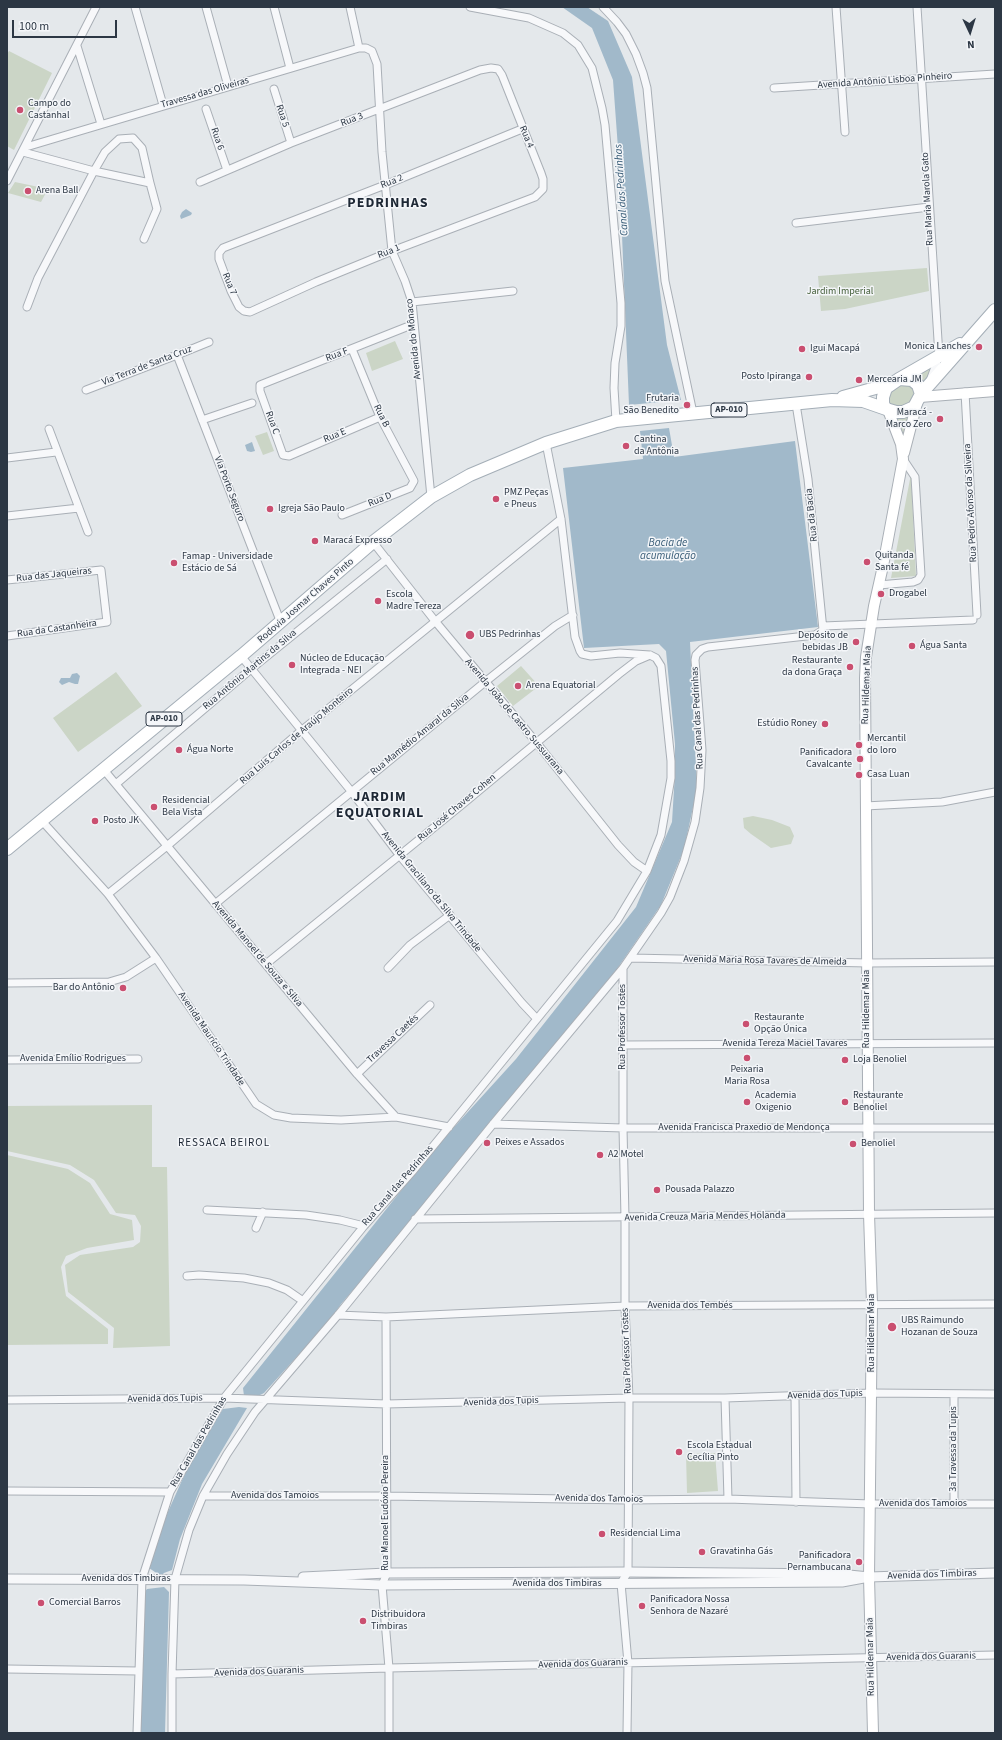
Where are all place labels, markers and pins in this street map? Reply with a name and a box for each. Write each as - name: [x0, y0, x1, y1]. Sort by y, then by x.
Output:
- place label: Campo do Castanhal: [28, 98, 71, 122]
- marker: Campo do Castanhal: [15, 105, 25, 115]
- place label: Arena Ball: [36, 185, 78, 197]
- marker: Arena Ball: [23, 186, 33, 196]
- place label: Monica Lanches: [904, 341, 971, 353]
- marker: Monica Lanches: [974, 342, 984, 352]
- place label: Igui Macapá: [810, 343, 860, 355]
- marker: Igui Macapá: [797, 344, 807, 354]
- place label: Posto Ipiranga: [741, 371, 801, 383]
- marker: Posto Ipiranga: [804, 372, 814, 382]
- place label: Mercearia JM: [867, 374, 922, 386]
- marker: Mercearia JM: [854, 375, 864, 385]
- place label: Frutaria São Benedito: [623, 393, 679, 416]
- marker: Frutaria São Benedito: [682, 400, 692, 410]
- place label: Maracá - Marco Zero: [886, 407, 932, 430]
- marker: Maracá - Marco Zero: [935, 414, 945, 424]
- place label: Cantina da Antônia: [634, 434, 679, 458]
- marker: Cantina da Antônia: [621, 441, 631, 451]
- place label: PMZ Peças e Pneus: [504, 487, 548, 510]
- marker: PMZ Peças e Pneus: [491, 494, 501, 504]
- place label: Igreja São Paulo: [278, 503, 345, 515]
- marker: Igreja São Paulo: [265, 504, 275, 514]
- place label: Maracá Expresso: [323, 535, 392, 547]
- marker: Maracá Expresso: [310, 536, 320, 546]
- place label: Quitanda Santa fé: [875, 550, 914, 574]
- place label: Famap - Universidade Estácio de Sá: [182, 551, 273, 574]
- marker: Quitanda Santa fé: [862, 557, 872, 567]
- marker: Famap - Universidade Estácio de Sá: [169, 558, 179, 568]
- place label: Drogabel: [889, 588, 927, 600]
- place label: Escola Madre Tereza: [386, 589, 441, 612]
- marker: Drogabel: [876, 589, 886, 599]
- marker: Escola Madre Tereza: [373, 596, 383, 606]
- marker: UBS Pedrinhas: [464, 629, 476, 641]
- place label: UBS Pedrinhas: [479, 629, 541, 641]
- place label: Depósito de bebidas JB: [798, 630, 848, 654]
- marker: Depósito de bebidas JB: [851, 637, 861, 647]
- place label: Água Santa: [920, 640, 967, 652]
- marker: Água Santa: [907, 641, 917, 651]
- place label: Núcleo de Educação Integrada - NEI: [300, 653, 384, 676]
- place label: Restaurante da dona Graça: [782, 655, 842, 678]
- marker: Núcleo de Educação Integrada - NEI: [287, 660, 297, 670]
- marker: Restaurante da dona Graça: [845, 662, 855, 672]
- place label: Arena Equatorial: [526, 680, 596, 692]
- marker: Arena Equatorial: [513, 681, 523, 691]
- place label: Estúdio Roney: [757, 718, 817, 730]
- marker: Estúdio Roney: [820, 719, 830, 729]
- place label: Mercantil do loro: [867, 733, 906, 756]
- marker: Mercantil do loro: [854, 740, 864, 750]
- place label: Água Norte: [187, 744, 234, 756]
- marker: Água Norte: [174, 745, 184, 755]
- place label: Panificadora Cavalcante: [800, 747, 852, 770]
- marker: Panificadora Cavalcante: [855, 754, 865, 764]
- place label: Casa Luan: [867, 769, 910, 781]
- marker: Casa Luan: [854, 770, 864, 780]
- place label: Residencial Bela Vista: [162, 795, 210, 818]
- marker: Residencial Bela Vista: [149, 802, 159, 812]
- place label: Posto JK: [103, 815, 139, 827]
- marker: Posto JK: [90, 816, 100, 826]
- place label: Bar do Antônio: [53, 982, 115, 994]
- marker: Bar do Antônio: [118, 983, 128, 993]
- place label: Restaurante Opção Única: [754, 1012, 807, 1036]
- marker: Restaurante Opção Única: [741, 1019, 751, 1029]
- marker: Peixaria Maria Rosa: [742, 1053, 752, 1063]
- place label: Loja Benoliel: [853, 1054, 907, 1066]
- marker: Loja Benoliel: [840, 1055, 850, 1065]
- place label: Peixaria Maria Rosa: [724, 1064, 770, 1088]
- place label: Academia Oxigenio: [755, 1090, 796, 1114]
- place label: Restaurante Benoliel: [853, 1090, 903, 1114]
- marker: Academia Oxigenio: [742, 1097, 752, 1107]
- marker: Restaurante Benoliel: [840, 1097, 850, 1107]
- place label: Peixes e Assados: [495, 1137, 564, 1149]
- marker: Peixes e Assados: [482, 1138, 492, 1148]
- place label: Benoliel: [861, 1138, 895, 1150]
- marker: Benoliel: [848, 1139, 858, 1149]
- place label: A2 Motel: [608, 1149, 644, 1161]
- marker: A2 Motel: [595, 1150, 605, 1160]
- place label: Pousada Palazzo: [665, 1184, 735, 1196]
- marker: Pousada Palazzo: [652, 1185, 662, 1195]
- place label: UBS Raimundo Hozanan de Souza: [901, 1315, 978, 1338]
- marker: UBS Raimundo Hozanan de Souza: [886, 1321, 898, 1333]
- place label: Escola Estadual Cecília Pinto: [687, 1440, 752, 1464]
- marker: Escola Estadual Cecília Pinto: [674, 1447, 684, 1457]
- place label: Residencial Lima: [610, 1528, 680, 1540]
- marker: Residencial Lima: [597, 1529, 607, 1539]
- place label: Gravatinha Gás: [710, 1546, 773, 1558]
- marker: Gravatinha Gás: [697, 1547, 707, 1557]
- place label: Panificadora Pernambucana: [787, 1550, 851, 1574]
- marker: Panificadora Pernambucana: [854, 1557, 864, 1567]
- place label: Panificadora Nossa Senhora de Nazaré: [650, 1594, 730, 1618]
- place label: Comercial Barros: [49, 1597, 121, 1609]
- marker: Comercial Barros: [36, 1598, 46, 1608]
- marker: Panificadora Nossa Senhora de Nazaré: [637, 1601, 647, 1611]
- place label: Distribuidora Timbiras: [371, 1609, 426, 1632]
- marker: Distribuidora Timbiras: [358, 1616, 368, 1626]

